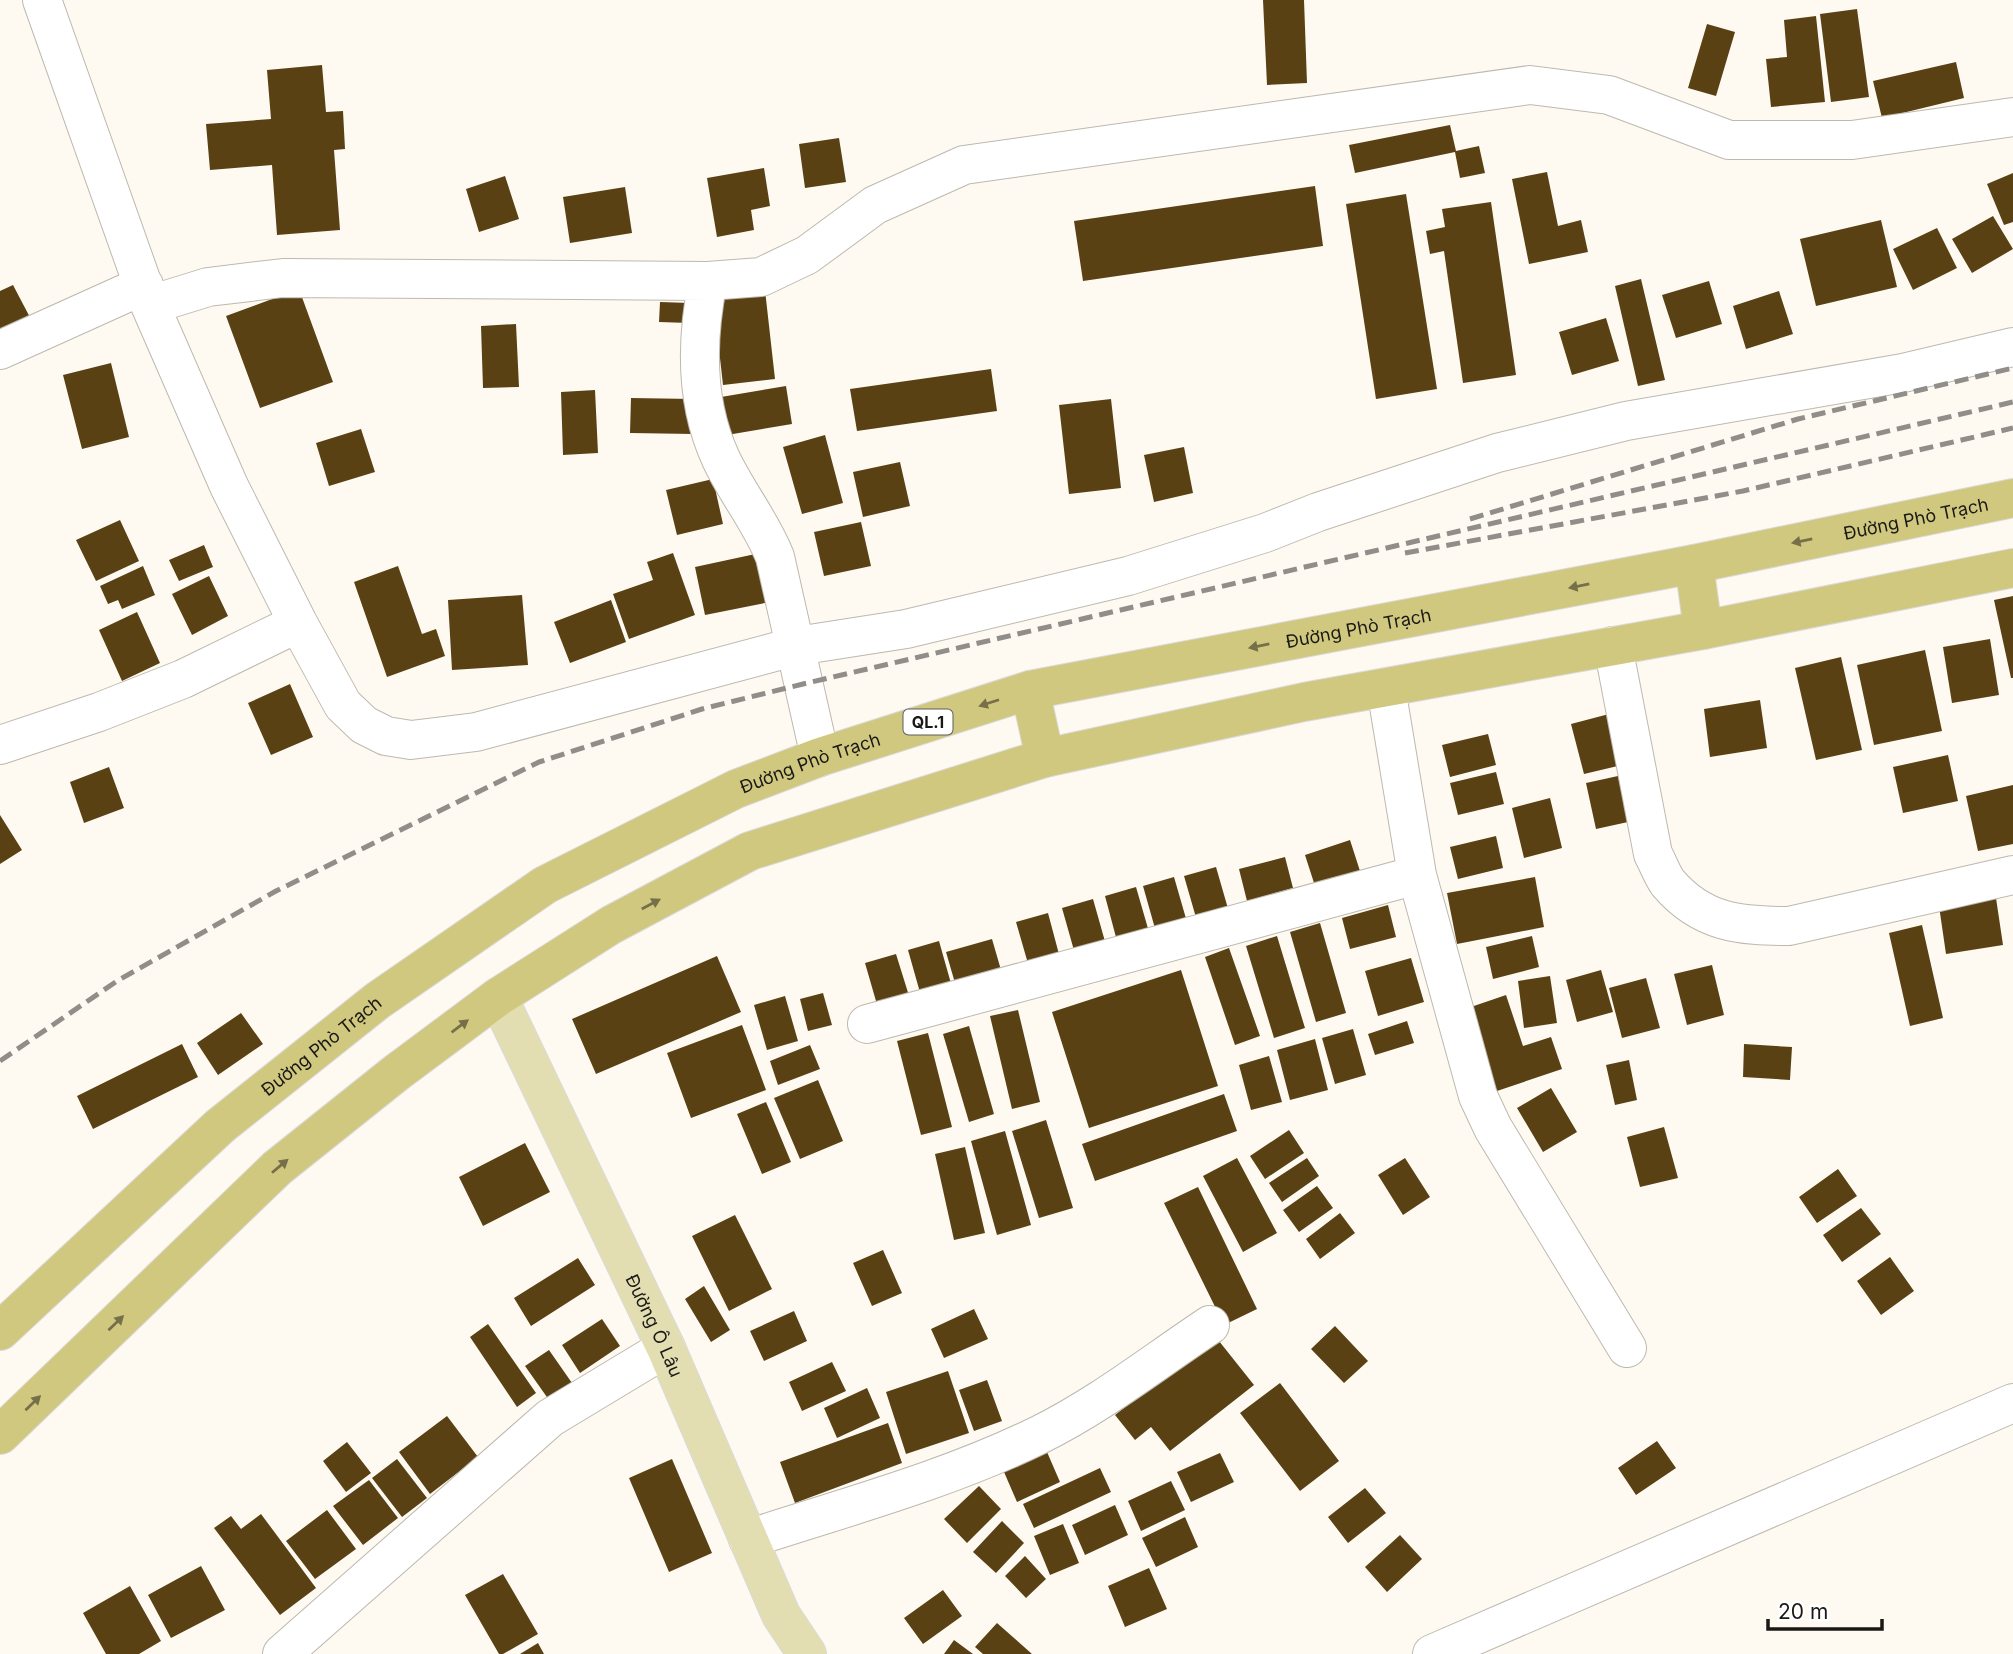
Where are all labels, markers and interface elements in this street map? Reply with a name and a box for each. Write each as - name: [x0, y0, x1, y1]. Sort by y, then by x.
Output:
- street label: Đường Phò Trạch: [1841, 493, 1990, 543]
- one-way arrow: [1791, 536, 1813, 547]
- one-way arrow: [1568, 580, 1590, 591]
- street label: Đường Phò Trạch: [1284, 604, 1433, 652]
- one-way arrow: [1248, 641, 1270, 652]
- one-way arrow: [978, 698, 999, 709]
- road number: QL.1: [904, 709, 953, 734]
- street label: Đường Phò Trạch: [737, 728, 883, 797]
- one-way arrow: [641, 898, 661, 909]
- street label: Đường Phò Trạch: [257, 991, 385, 1100]
- one-way arrow: [450, 1019, 469, 1033]
- one-way arrow: [271, 1158, 289, 1173]
- street label: Đường Ô Lâu: [622, 1271, 688, 1380]
- one-way arrow: [108, 1315, 124, 1331]
- one-way arrow: [25, 1394, 42, 1411]
- scale bar: [1768, 1588, 1882, 1632]
- text: 20 m: [1778, 1599, 1828, 1624]

